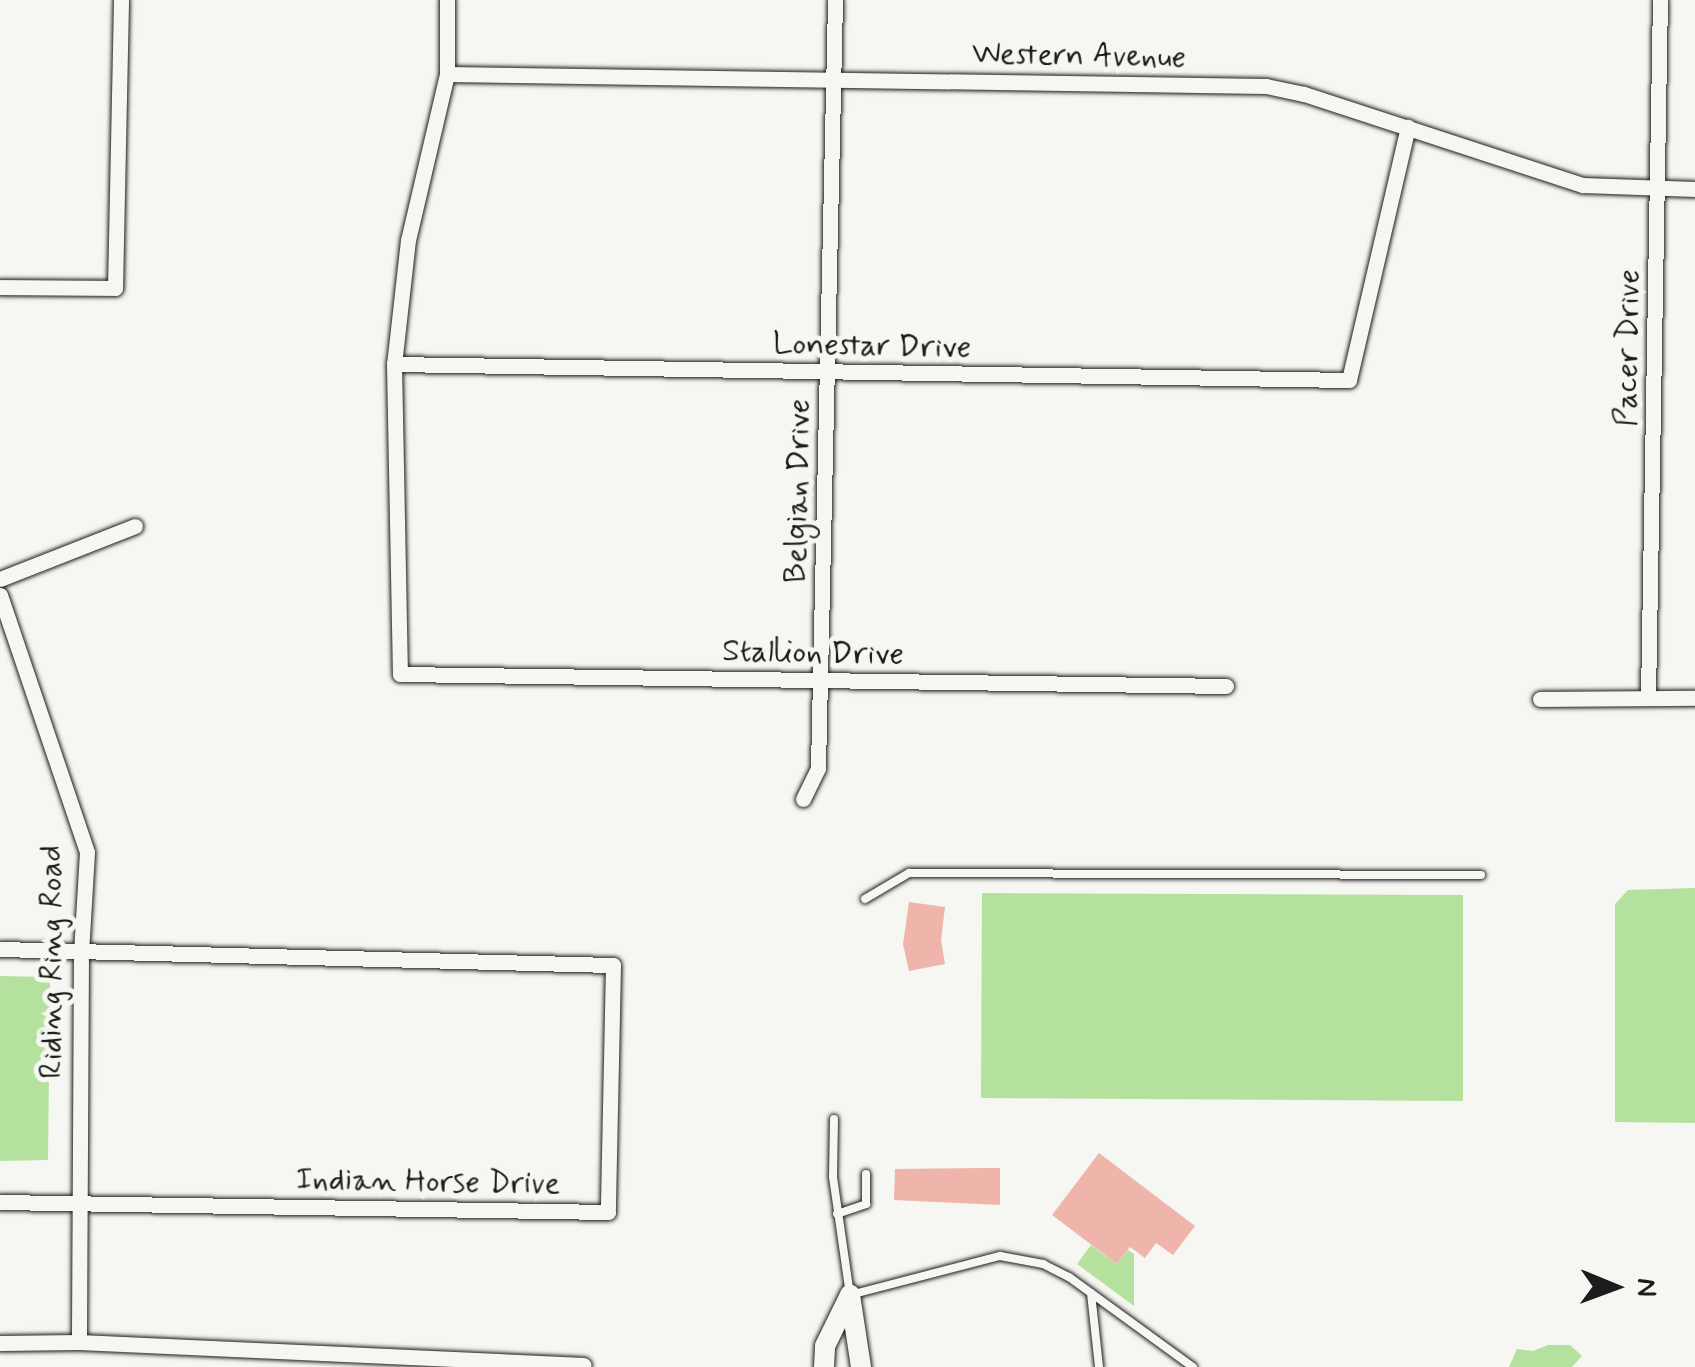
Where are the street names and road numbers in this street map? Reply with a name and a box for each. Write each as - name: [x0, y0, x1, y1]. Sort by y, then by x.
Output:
- street label: Western Avenue: [968, 35, 1190, 77]
- street label: Pacer Drive: [1607, 269, 1649, 427]
- street label: Lonestar Drive: [773, 325, 971, 367]
- street label: Belgian Drive: [777, 400, 819, 582]
- street label: Stallion Drive: [723, 632, 903, 674]
- street label: Riding Ring Road: [33, 847, 71, 1077]
- street label: Indian Horse Drive: [296, 1161, 560, 1203]

